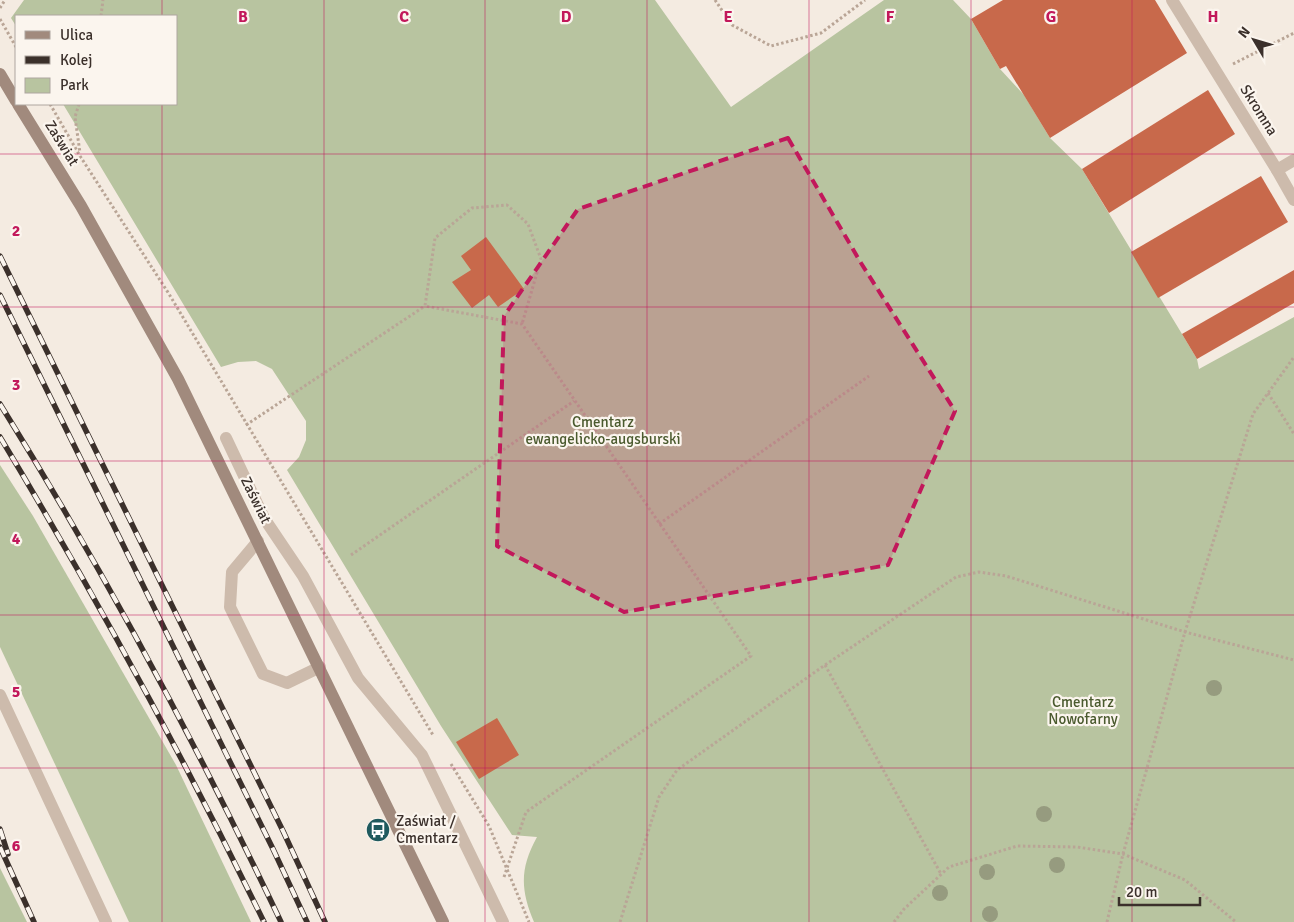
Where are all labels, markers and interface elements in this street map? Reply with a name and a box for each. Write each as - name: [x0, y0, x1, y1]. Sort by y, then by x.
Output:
- text: B: [238, 7, 248, 27]
- text: C: [399, 7, 409, 27]
- text: D: [561, 7, 572, 27]
- text: E: [723, 7, 733, 27]
- text: F: [886, 7, 895, 27]
- text: G: [1046, 7, 1056, 27]
- text: H: [1208, 7, 1218, 27]
- legend: [15, 15, 178, 105]
- north arrow: [1229, 15, 1279, 65]
- text: N: [1234, 23, 1254, 41]
- text: Ulica: [60, 26, 93, 44]
- text: Kolej: [60, 51, 92, 69]
- text: Park: [60, 76, 89, 94]
- street label: Skromna: [1236, 81, 1282, 139]
- street label: Zaświat: [41, 117, 83, 169]
- text: 2: [12, 221, 20, 241]
- text: 3: [12, 375, 20, 395]
- park label: Cmentarz ewangelicko-augsburski: [526, 413, 680, 448]
- street label: Zaświat: [237, 474, 275, 526]
- text: 4: [12, 529, 21, 549]
- text: 5: [12, 682, 20, 702]
- park label: Cmentarz Nowofarny: [1048, 693, 1118, 728]
- place label: Zaświat / Cmentarz: [396, 812, 458, 847]
- bus stop icon: Zaświat / Cmentarz: [365, 817, 391, 843]
- text: 6: [12, 836, 21, 856]
- scale bar: [1119, 874, 1200, 906]
- text: 20 m: [1126, 883, 1157, 901]

